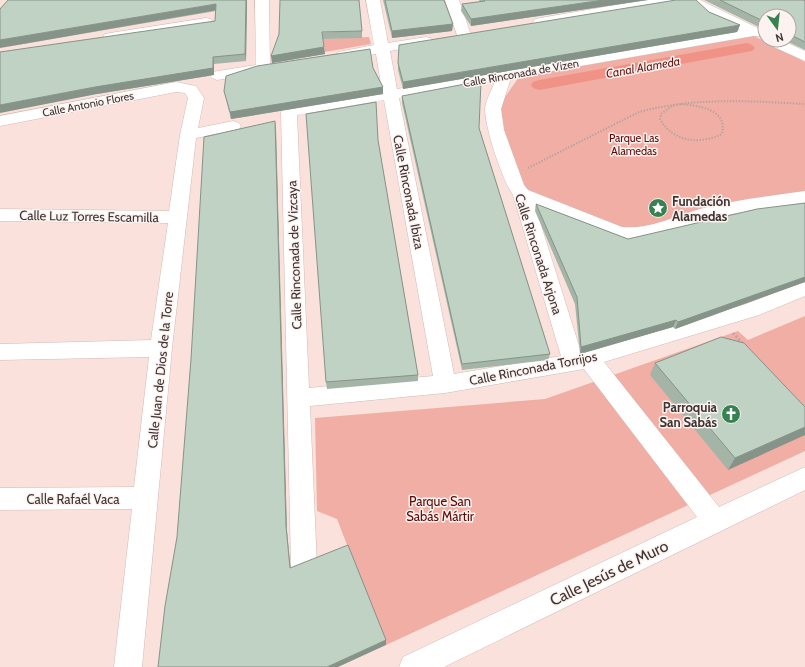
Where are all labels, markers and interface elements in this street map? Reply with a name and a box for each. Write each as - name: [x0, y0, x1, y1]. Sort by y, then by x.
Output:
- north arrow: [757, 8, 797, 48]
- text: N: [774, 30, 785, 45]
- water label: Canal Alameda: [605, 53, 681, 81]
- street label: Calle Rinconada de Vizen: [462, 56, 580, 90]
- street label: Calle Antonio Flores: [41, 88, 135, 120]
- park label: Parque Las Alamedas: [609, 131, 659, 158]
- street label: Calle Rinconada Ibiza: [390, 134, 428, 251]
- street label: Calle Rinconada de Vizcaya: [283, 179, 305, 330]
- street label: Calle Rinconada Arjona: [511, 192, 566, 317]
- place label: Fundación Alamedas: [672, 193, 730, 224]
- place icon: Fundación Alamedas: [647, 197, 669, 219]
- street label: Calle Luz Torres Escamilla: [19, 207, 160, 225]
- street label: Calle Juan de Dios de la Torre: [144, 291, 176, 449]
- street label: Calle Rinconada Torrijos: [468, 348, 599, 389]
- place label: Parroquia San Sabás: [659, 399, 718, 430]
- church icon: Parroquia San Sabás: [720, 403, 742, 425]
- street label: Calle Rafaél Vaca: [27, 491, 120, 507]
- park label: Parque San Sabás Mártir: [406, 493, 475, 524]
- street label: Calle Jesús de Muro: [547, 536, 672, 610]

